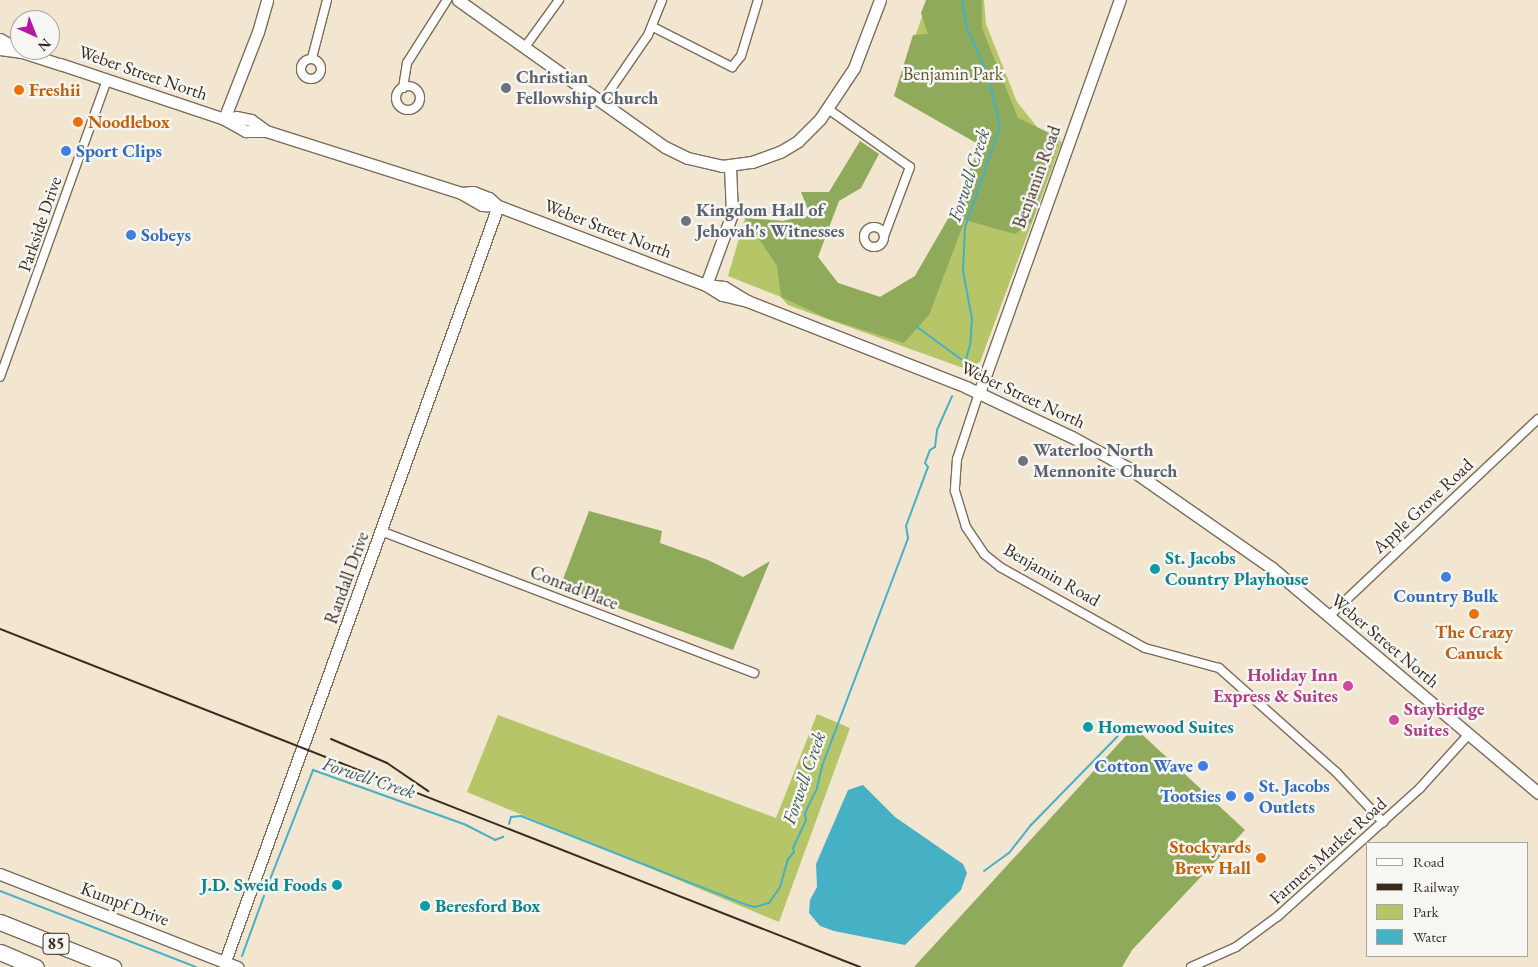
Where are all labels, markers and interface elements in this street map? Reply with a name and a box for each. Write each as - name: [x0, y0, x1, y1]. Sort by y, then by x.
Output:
- north arrow: [10, 10, 60, 60]
- text: N: [34, 35, 55, 55]
- street label: Weber Street North: [76, 41, 210, 105]
- park label: Benjamin Park: [903, 63, 1003, 85]
- place label: Christian Fellowship Church: [516, 67, 658, 110]
- place label: Freshii: [29, 79, 81, 101]
- marker: Christian Fellowship Church: [500, 82, 512, 94]
- marker: Freshii: [13, 84, 25, 96]
- place label: Noodlebox: [88, 111, 170, 133]
- marker: Noodlebox: [72, 116, 84, 128]
- street label: Benjamin Road: [1008, 123, 1066, 231]
- water label: Forwell Creek: [943, 126, 995, 224]
- place label: Sport Clips: [76, 140, 162, 162]
- marker: Sport Clips: [60, 145, 72, 157]
- street label: Parkside Drive: [14, 174, 66, 274]
- street label: Weber Street North: [541, 195, 675, 263]
- place label: Kingdom Hall of Jehovah's Witnesses: [696, 200, 845, 242]
- marker: Kingdom Hall of Jehovah's Witnesses: [680, 215, 692, 227]
- place label: Sobeys: [141, 224, 191, 246]
- marker: Sobeys: [125, 229, 137, 241]
- street label: Weber Street North: [957, 357, 1089, 433]
- place label: Waterloo North Mennonite Church: [1033, 440, 1177, 482]
- street label: Apple Grove Road: [1368, 454, 1478, 558]
- marker: Waterloo North Mennonite Church: [1017, 455, 1029, 467]
- street label: Randall Drive: [320, 529, 374, 627]
- street label: Benjamin Road: [1000, 539, 1104, 611]
- place label: St. Jacobs Country Playhouse: [1165, 548, 1309, 590]
- street label: Conrad Place: [527, 561, 621, 615]
- marker: St. Jacobs Country Playhouse: [1149, 563, 1161, 575]
- marker: Country Bulk: [1440, 571, 1452, 583]
- place label: Country Bulk: [1394, 585, 1498, 607]
- street label: Weber Street North: [1326, 589, 1444, 693]
- marker: The Crazy Canuck: [1468, 608, 1480, 620]
- place label: The Crazy Canuck: [1435, 622, 1513, 664]
- place label: Holiday Inn Express & Suites: [1213, 665, 1338, 708]
- marker: Holiday Inn Express & Suites: [1342, 680, 1354, 692]
- place label: Staybridge Suites: [1404, 699, 1485, 742]
- marker: Staybridge Suites: [1388, 714, 1400, 726]
- place label: Homewood Suites: [1098, 716, 1234, 738]
- marker: Homewood Suites: [1082, 721, 1094, 733]
- water label: Forwell Creek: [777, 729, 831, 827]
- water label: Forwell Creek: [320, 752, 418, 804]
- place label: Cotton Wave: [1095, 755, 1193, 777]
- marker: Cotton Wave: [1197, 760, 1209, 772]
- place label: St. Jacobs Outlets: [1259, 776, 1330, 819]
- place label: Tootsies: [1160, 785, 1221, 807]
- marker: Tootsies: [1225, 790, 1237, 802]
- marker: St. Jacobs Outlets: [1243, 791, 1255, 803]
- street label: Farmers Market Road: [1265, 793, 1391, 909]
- place label: Stockyards Brew Hall: [1169, 837, 1251, 880]
- legend: [1366, 842, 1528, 957]
- marker: Stockyards Brew Hall: [1255, 852, 1267, 864]
- text: Road: [1413, 852, 1444, 871]
- place label: J.D. Sweid Foods: [201, 874, 327, 896]
- street label: Kumpf Drive: [78, 877, 172, 931]
- text: Railway: [1413, 877, 1459, 896]
- marker: J.D. Sweid Foods: [331, 879, 343, 891]
- place label: Beresford Box: [435, 895, 540, 917]
- marker: Beresford Box: [419, 900, 431, 912]
- text: Park: [1413, 902, 1439, 921]
- text: Water: [1413, 927, 1447, 946]
- road number: 85: [42, 931, 70, 958]

